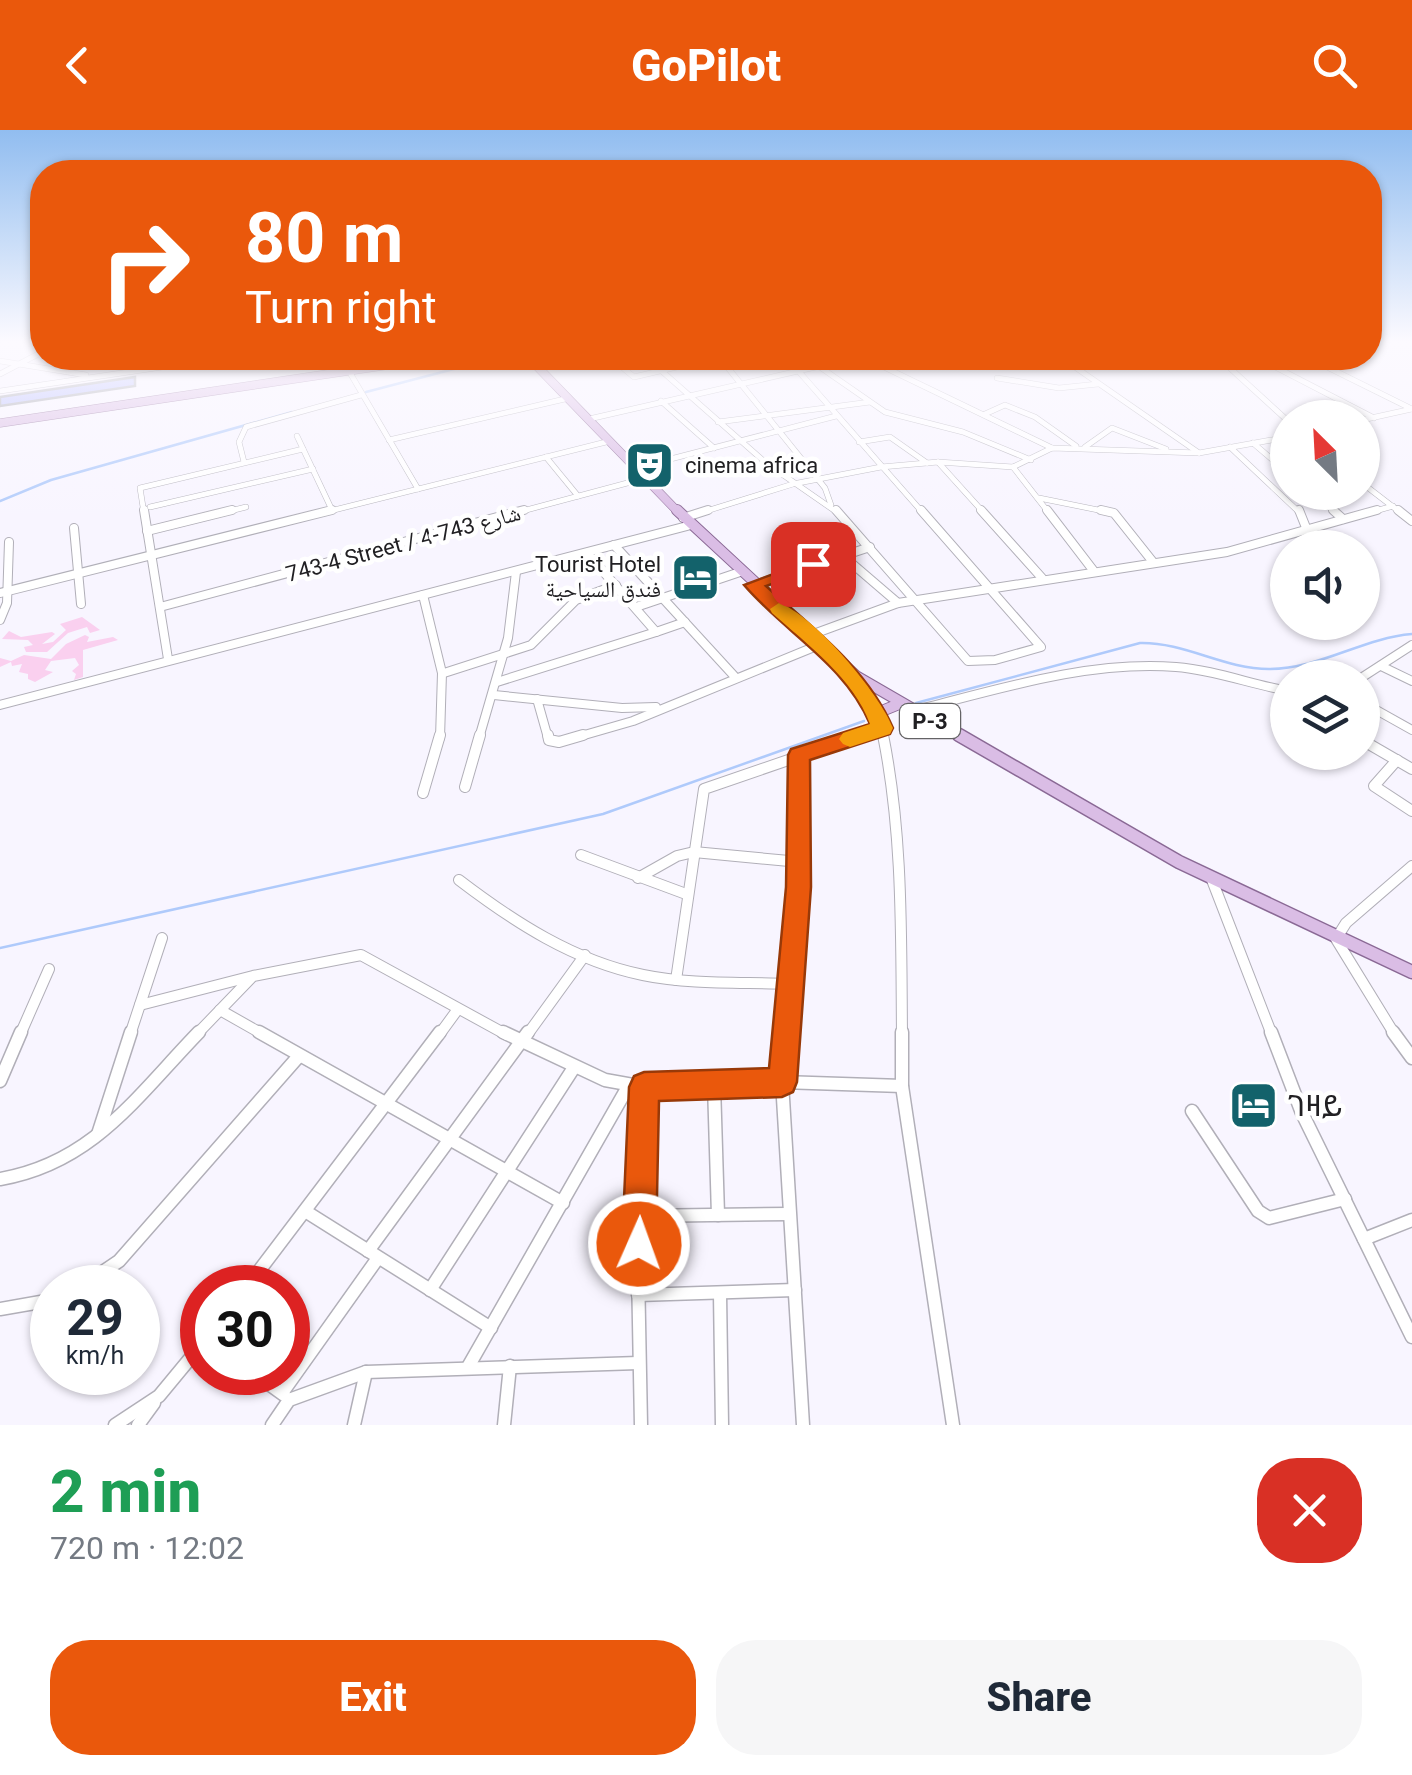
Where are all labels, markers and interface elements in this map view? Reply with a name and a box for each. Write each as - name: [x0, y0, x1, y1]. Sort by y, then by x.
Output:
- icon: back: [50, 38, 105, 93]
- icon: search: [1307, 38, 1362, 93]
- text: GoPilot: [631, 39, 781, 92]
- text: 80 m: [245, 197, 403, 279]
- icon: right: [80, 200, 210, 330]
- text: Turn right: [245, 281, 437, 334]
- north arrow: [1270, 400, 1380, 510]
- map controls: [1270, 400, 1380, 770]
- theatre icon: cinema africa: [624, 439, 676, 491]
- place label: cinema africa: [685, 453, 818, 478]
- street label: 743-4 Street / شارع 743-4: [283, 500, 523, 588]
- pin: [771, 522, 856, 607]
- button: sound: [1270, 530, 1380, 640]
- icon: arrive: [786, 537, 841, 592]
- hotel icon: Tourist Hotel فندق السياحية: [670, 551, 722, 603]
- place label: Tourist Hotel فندق السياحية: [535, 552, 661, 603]
- button: layers: [1270, 660, 1380, 770]
- road number: P-3: [900, 704, 960, 738]
- hotel icon: ገዛይ: [1227, 1080, 1279, 1132]
- place label: ገዛይ: [1288, 1088, 1343, 1123]
- position arrow: [587, 1192, 691, 1296]
- speed limit sign: 30: [180, 1265, 310, 1395]
- text: 29: [66, 1289, 124, 1347]
- text: km/h: [66, 1341, 124, 1370]
- text: 2 min: [50, 1456, 201, 1527]
- button: close: [1257, 1458, 1362, 1563]
- text: 720 m · 12:02: [50, 1529, 244, 1567]
- button: Exit: [50, 1640, 696, 1755]
- button: Share: [716, 1640, 1362, 1755]

